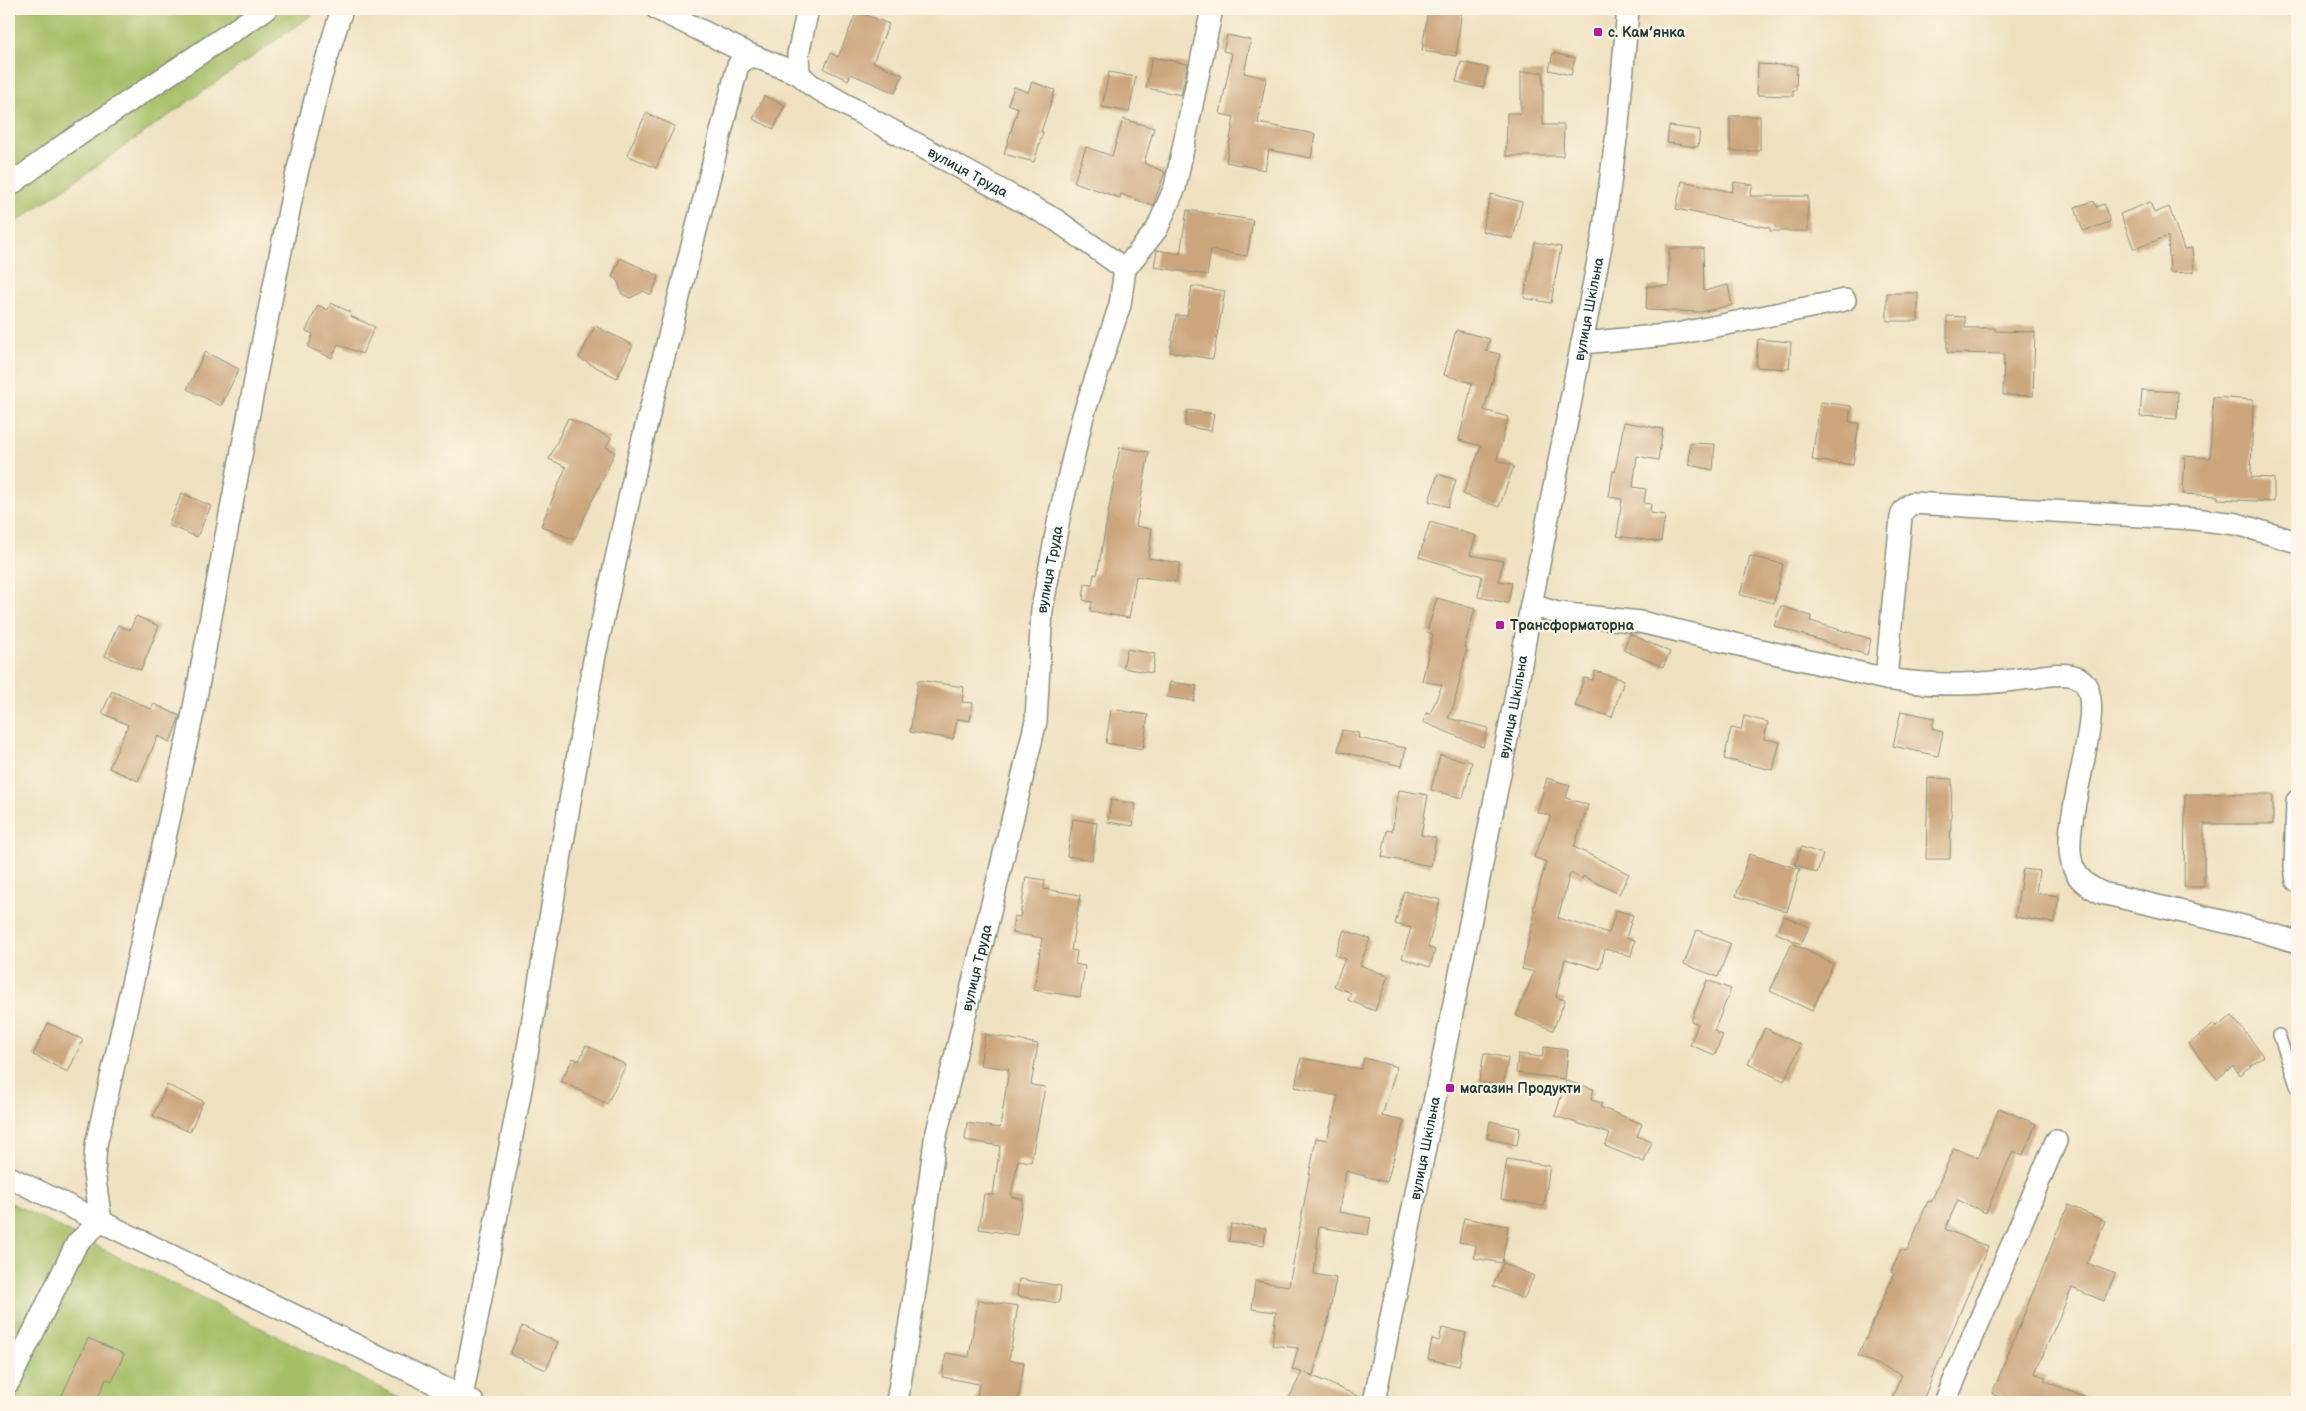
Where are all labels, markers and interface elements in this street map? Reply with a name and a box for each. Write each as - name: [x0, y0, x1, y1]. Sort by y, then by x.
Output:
- place label: с. Кам’янка: [1608, 24, 1686, 41]
- marker: с. Кам’янка: [1592, 26, 1604, 38]
- street label: вулиця Труда: [925, 143, 1012, 201]
- street label: вулиця Шкільна: [1570, 255, 1607, 362]
- street label: вулиця Труда: [1033, 524, 1066, 614]
- place label: Трансформаторна: [1510, 617, 1635, 634]
- marker: Трансформаторна: [1494, 619, 1506, 631]
- street label: вулиця Шкільна: [1495, 653, 1531, 760]
- street label: вулиця Труда: [958, 922, 995, 1013]
- place label: магазин Продукти: [1460, 1080, 1581, 1097]
- marker: магазин Продукти: [1444, 1082, 1456, 1094]
- street label: вулиця Шкільна: [1406, 1094, 1444, 1201]

